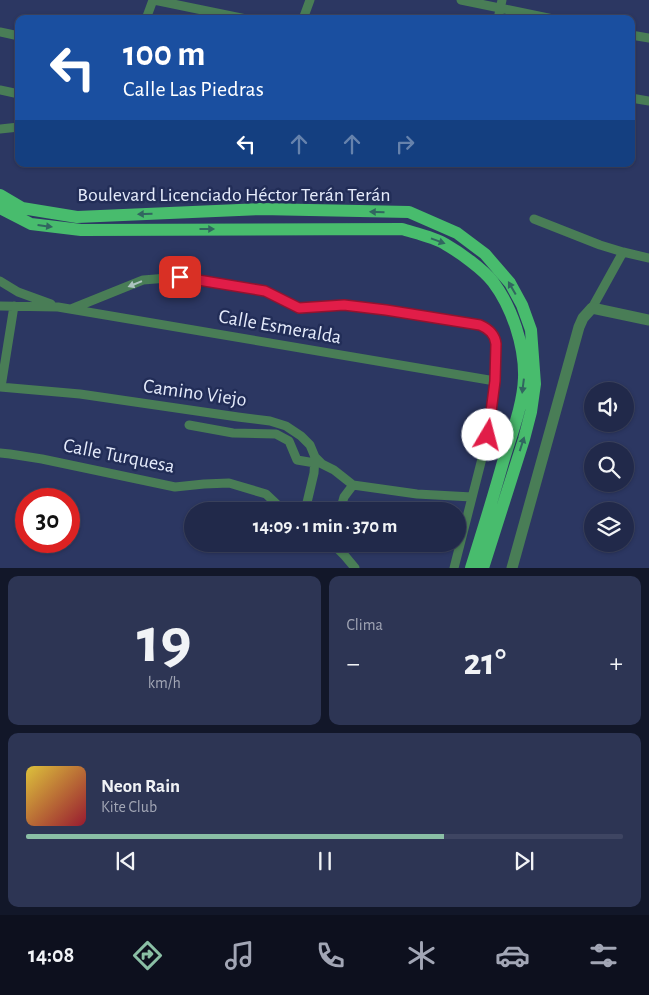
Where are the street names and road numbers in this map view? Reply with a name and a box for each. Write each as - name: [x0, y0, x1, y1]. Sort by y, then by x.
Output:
- street label: Boulevard Licenciado Héctor Terán Terán: [77, 185, 391, 205]
- street label: Calle Esmeralda: [217, 306, 343, 348]
- street label: Camino Viejo: [142, 376, 248, 410]
- street label: Calle Turquesa: [62, 435, 176, 477]

